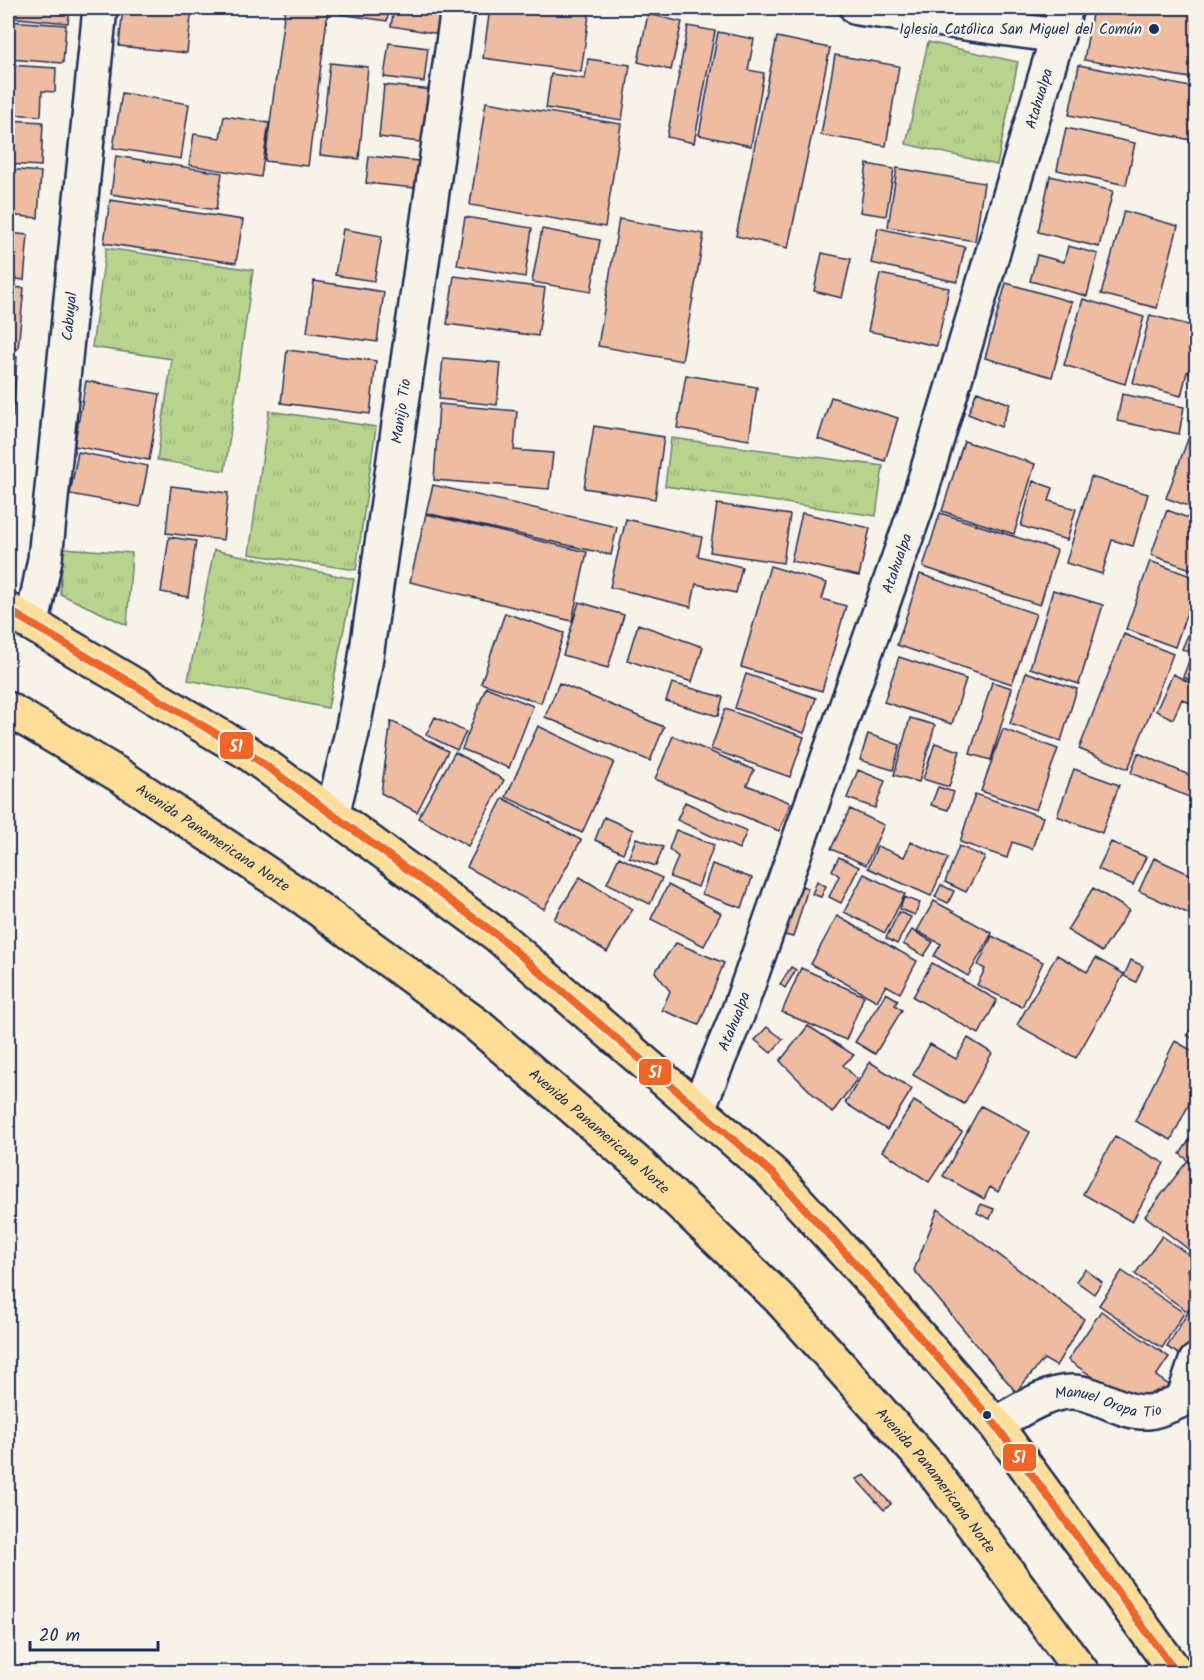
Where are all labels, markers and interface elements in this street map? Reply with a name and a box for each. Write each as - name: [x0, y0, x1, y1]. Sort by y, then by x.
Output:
- place label: Iglesia Católica San Miguel del Común: [899, 18, 1142, 42]
- marker: Iglesia Católica San Miguel del Común: [1147, 22, 1161, 36]
- street label: Atahualpa: [1019, 66, 1060, 132]
- street label: Cabuyal: [56, 291, 85, 342]
- street label: Manijo Tio: [385, 377, 418, 445]
- street label: Atahualpa: [876, 530, 919, 597]
- line badge: 51: [219, 731, 254, 760]
- text: 51: [229, 735, 243, 760]
- street label: Avenida Panamericana Norte: [130, 778, 295, 899]
- street label: Atahualpa: [712, 989, 758, 1055]
- line badge: 51: [638, 1058, 672, 1086]
- text: 51: [648, 1061, 662, 1086]
- street label: Avenida Panamericana Norte: [523, 1063, 675, 1201]
- street label: Manuel Oropa Tio: [1053, 1381, 1165, 1425]
- street label: Avenida Panamericana Norte: [869, 1403, 1001, 1559]
- unlabelled marker: [981, 1409, 993, 1421]
- line badge: 51: [1002, 1443, 1037, 1472]
- text: 51: [1012, 1446, 1026, 1471]
- scale bar: [30, 1614, 158, 1652]
- text: 20 m: [39, 1622, 80, 1651]

